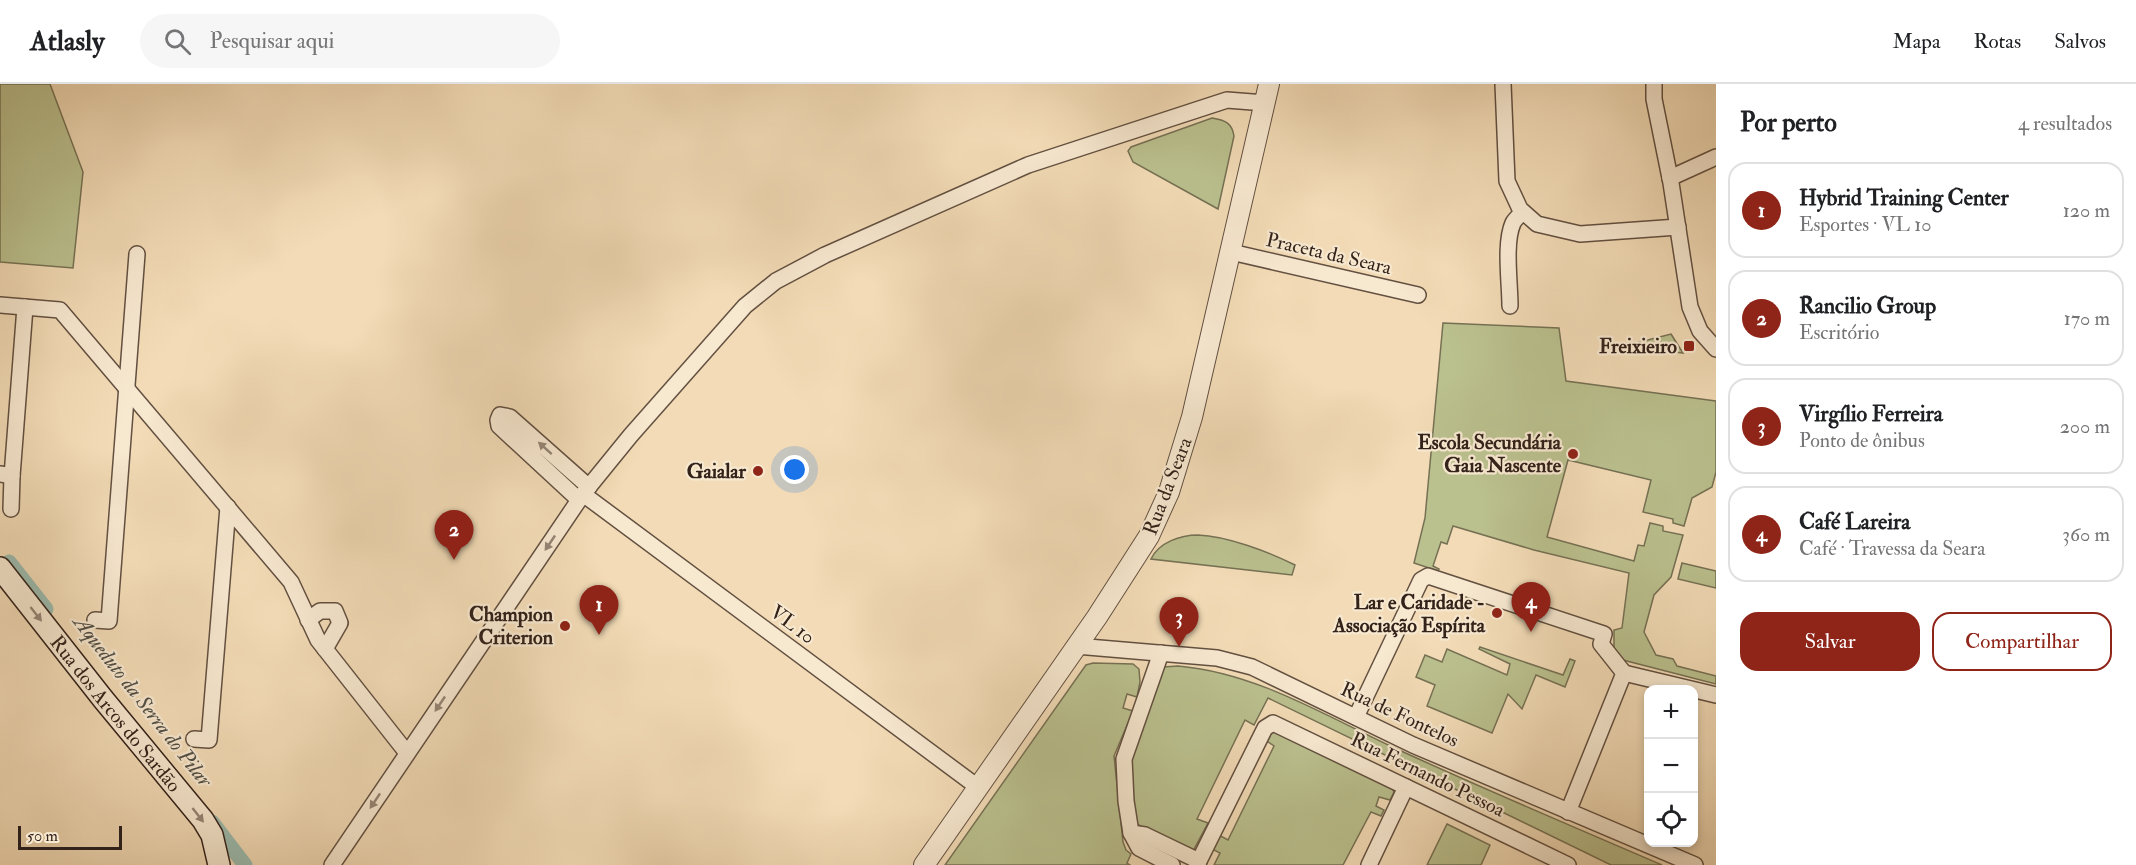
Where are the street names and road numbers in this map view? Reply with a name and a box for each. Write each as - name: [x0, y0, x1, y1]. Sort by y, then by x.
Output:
- street label: Praceta da Seara: [1264, 227, 1395, 280]
- street label: Rua da Seara: [1137, 433, 1198, 539]
- street label: VL 10: [765, 599, 820, 649]
- street label: Rua dos Arcos do Sardão: [45, 630, 187, 797]
- street label: Rua de Fontelos: [1337, 676, 1463, 753]
- street label: Rua Fernando Pessoa: [1347, 726, 1510, 823]

